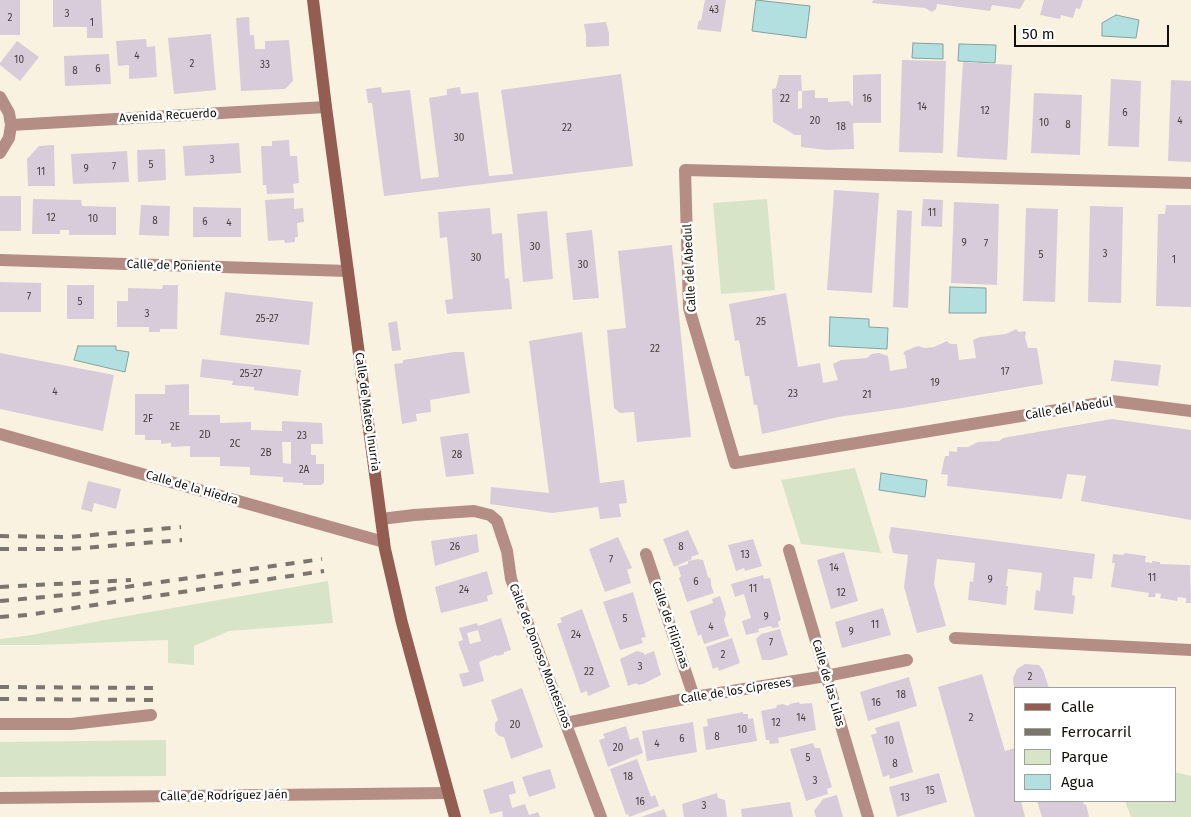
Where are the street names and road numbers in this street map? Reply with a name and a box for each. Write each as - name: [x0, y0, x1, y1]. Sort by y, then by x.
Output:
- street label: Avenida Recuerdo: [119, 106, 217, 126]
- street label: Calle del Abedul: [680, 224, 700, 312]
- street label: Calle de Poniente: [126, 257, 222, 275]
- street label: Calle de Mateo Inurria: [352, 352, 382, 472]
- street label: Calle del Abedul: [1024, 395, 1114, 423]
- street label: Calle de la Hiedra: [144, 468, 240, 508]
- street label: Calle de Filipinas: [648, 579, 692, 671]
- street label: Calle de Donoso Montesinos: [506, 582, 574, 730]
- street label: Calle de las Lilas: [809, 638, 847, 728]
- street label: Calle de los Cipreses: [680, 675, 792, 707]
- street label: Calle de Rodríguez Jaén: [160, 788, 288, 804]

